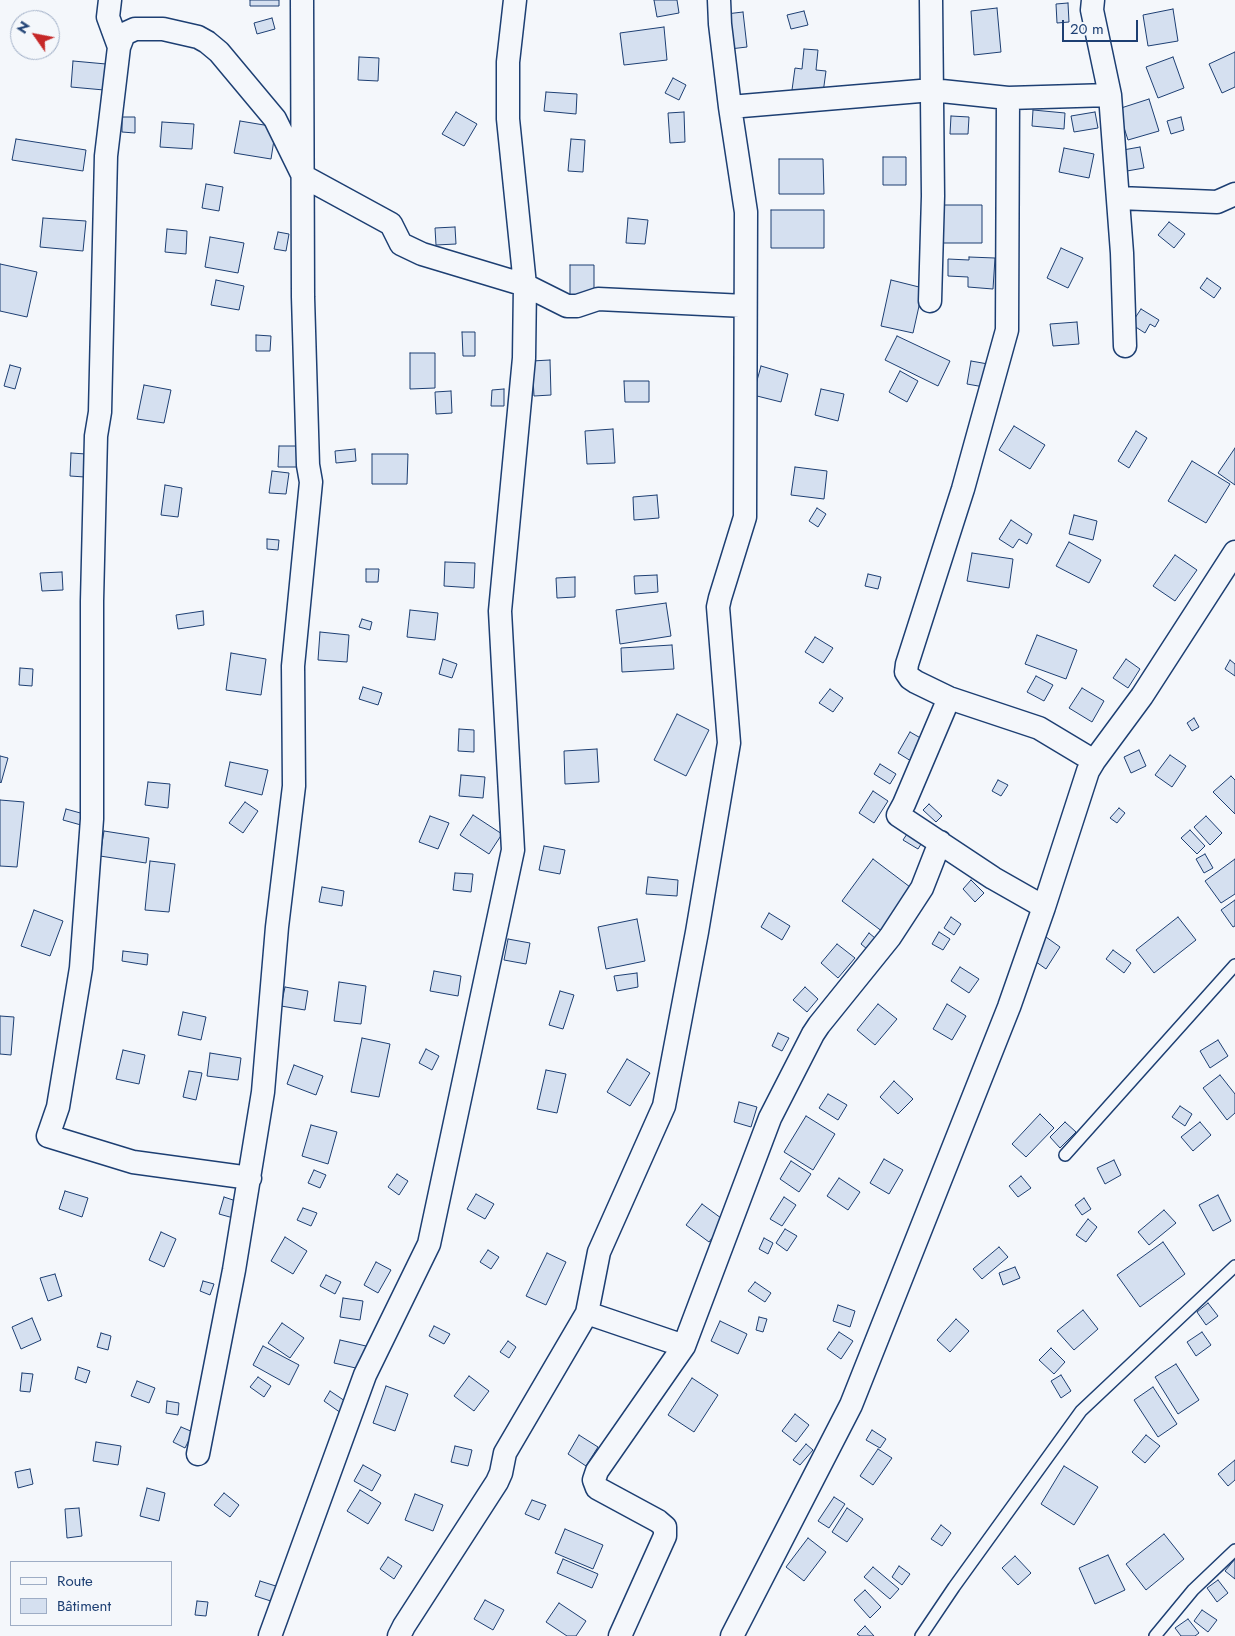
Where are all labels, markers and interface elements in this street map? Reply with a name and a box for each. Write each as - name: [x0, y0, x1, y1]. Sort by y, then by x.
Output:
- north arrow: [10, 10, 60, 60]
- scale bar: [1065, 10, 1141, 42]
- text: N: [12, 17, 35, 37]
- text: 20 m: [1070, 18, 1104, 40]
- legend: [10, 1561, 172, 1626]
- text: Route: [57, 1570, 93, 1592]
- text: Bâtiment: [57, 1595, 111, 1617]

